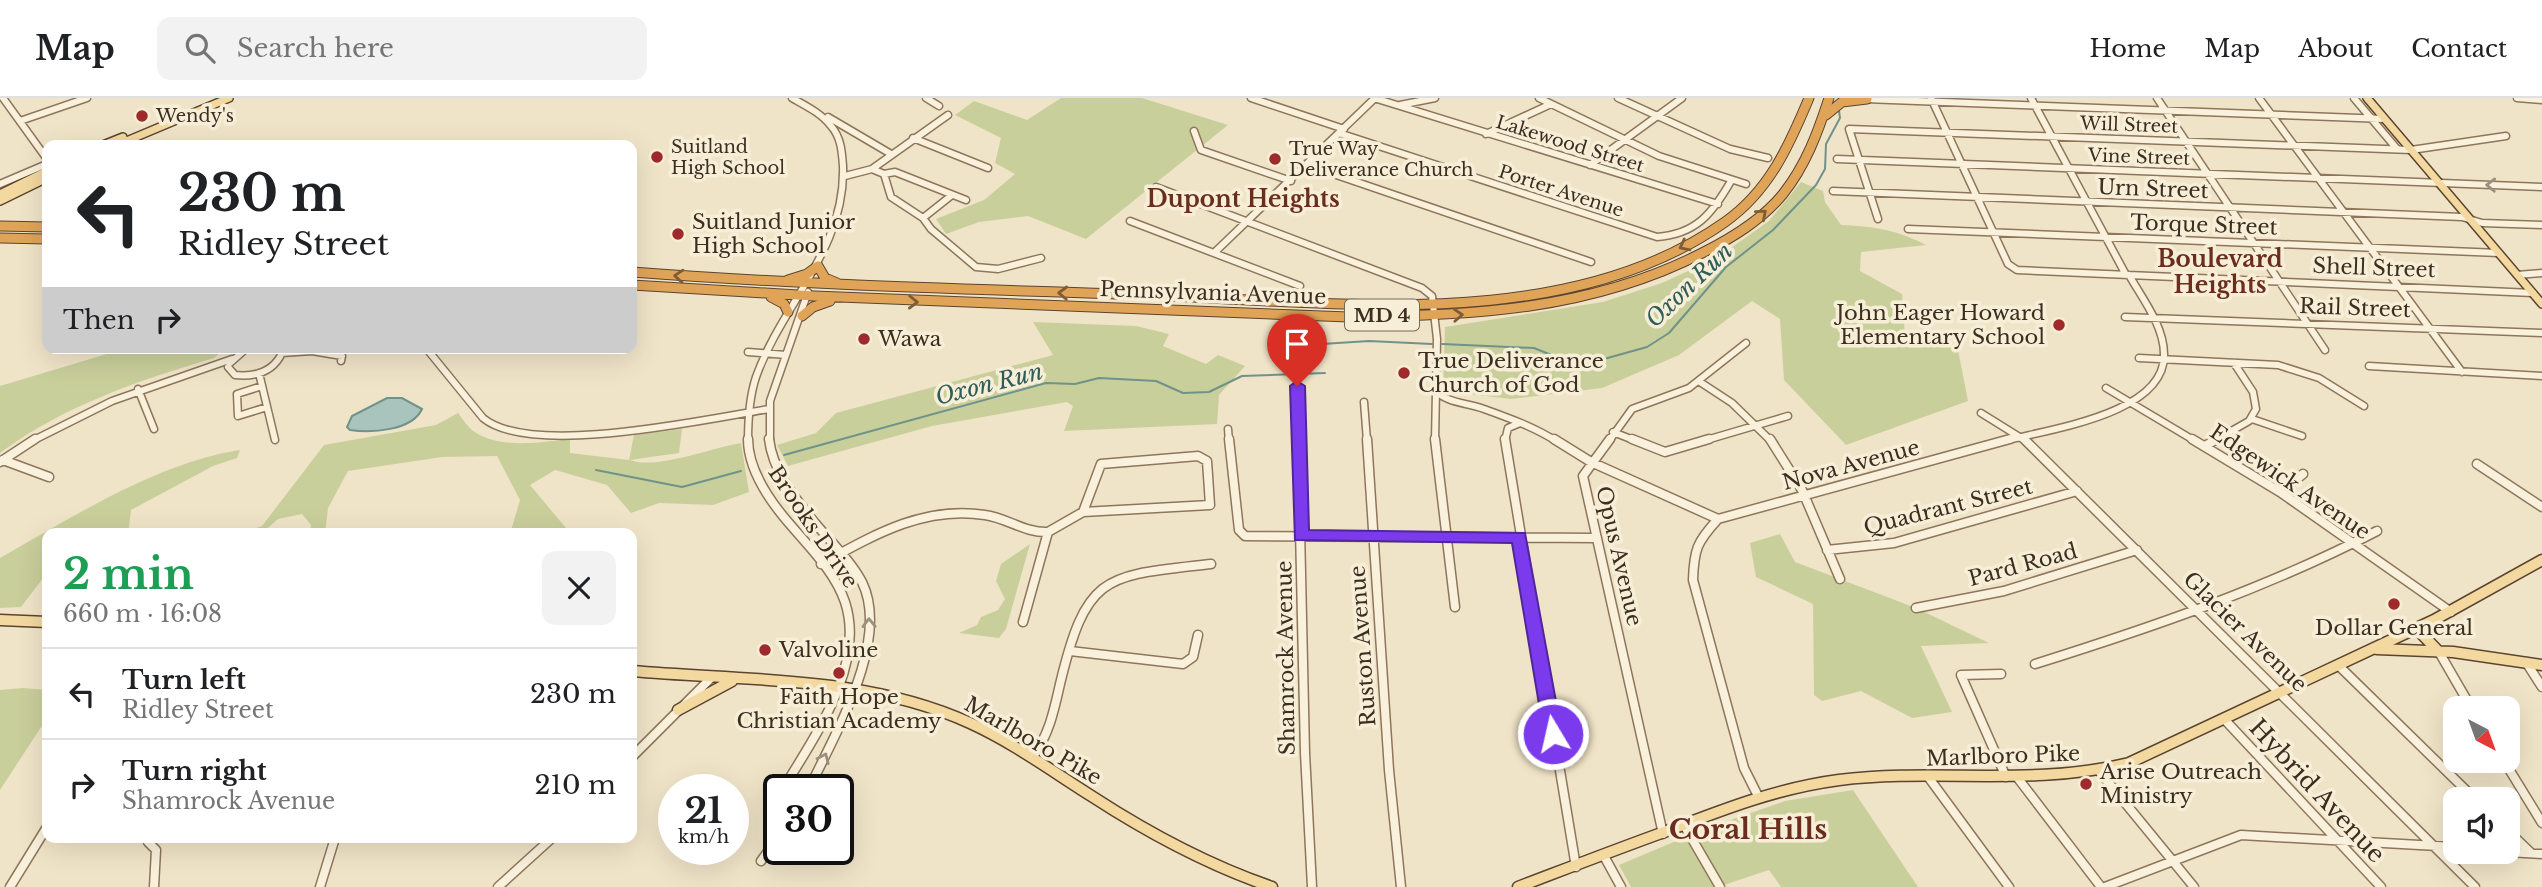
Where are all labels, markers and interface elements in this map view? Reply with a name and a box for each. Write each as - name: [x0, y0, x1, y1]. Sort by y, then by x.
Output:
- search box: [157, 17, 647, 80]
- text: Map: [35, 28, 115, 69]
- icon: search: [181, 29, 219, 67]
- text: Search here: [237, 32, 394, 64]
- text: Home: [2090, 34, 2166, 63]
- text: Map: [2204, 34, 2260, 63]
- text: About: [2298, 34, 2373, 63]
- text: Contact: [2411, 34, 2507, 63]
- place label: Wendy's: [155, 105, 234, 127]
- marker: Wendy's: [134, 108, 150, 124]
- street label: Lakewood Street: [1493, 111, 1647, 177]
- street label: Will Street: [2079, 112, 2179, 138]
- place label: Suitland High School: [671, 136, 785, 179]
- place label: True Way Deliverance Church: [1289, 138, 1473, 181]
- street label: Vine Street: [2087, 144, 2191, 170]
- marker: Suitland High School: [649, 149, 665, 165]
- marker: True Way Deliverance Church: [1267, 151, 1283, 167]
- street label: Porter Avenue: [1496, 160, 1626, 222]
- text: 230 m: [178, 163, 345, 224]
- icon: left: [63, 168, 154, 259]
- street label: Urn Street: [2097, 174, 2209, 204]
- one-way arrow: [2485, 177, 2495, 193]
- district label: Dupont Heights: [1146, 185, 1340, 213]
- place label: Suitland Junior High School: [692, 209, 855, 259]
- street label: Torque Street: [2130, 209, 2278, 241]
- one-way arrow: [1754, 210, 1767, 222]
- text: Ridley Street: [178, 224, 389, 264]
- marker: Suitland Junior High School: [670, 226, 686, 242]
- water label: Oxon Run: [1640, 237, 1738, 333]
- one-way arrow: [1679, 238, 1691, 252]
- district label: Boulevard Heights: [2157, 245, 2283, 299]
- street label: Shell Street: [2312, 253, 2436, 283]
- one-way arrow: [674, 269, 685, 284]
- street label: Pennsylvania Avenue: [1099, 276, 1327, 310]
- one-way arrow: [1057, 285, 1068, 300]
- street label: Rail Street: [2299, 293, 2411, 323]
- one-way arrow: [908, 294, 918, 310]
- road number: MD 4: [1345, 300, 1419, 330]
- place label: John Eager Howard Elementary School: [1833, 300, 2045, 350]
- icon: right: [149, 301, 187, 339]
- text: Then: [63, 304, 135, 336]
- one-way arrow: [1453, 308, 1464, 323]
- pin: [1267, 314, 1327, 386]
- marker: John Eager Howard Elementary School: [2051, 317, 2067, 333]
- icon: arrive: [1278, 325, 1316, 363]
- place label: Wawa: [877, 326, 942, 352]
- marker: Wawa: [856, 331, 872, 347]
- place label: True Deliverance Church of God: [1418, 348, 1604, 398]
- water label: Oxon Run: [932, 357, 1046, 411]
- marker: True Deliverance Church of God: [1396, 365, 1412, 381]
- street label: Edgewick Avenue: [2205, 419, 2375, 545]
- street label: Nova Avenue: [1780, 434, 1922, 496]
- street label: Brooks Drive: [763, 461, 863, 593]
- street label: Quadrant Street: [1861, 473, 2035, 541]
- street label: Opus Avenue: [1590, 483, 1648, 629]
- street label: Pard Road: [1966, 538, 2080, 592]
- text: 2 min: [63, 548, 194, 600]
- button: close: [542, 551, 616, 625]
- street label: Shamrock Avenue: [1271, 560, 1301, 756]
- street label: Ruston Avenue: [1344, 565, 1382, 727]
- street label: Glacier Avenue: [2178, 566, 2312, 698]
- marker: Dollar General: [2386, 596, 2402, 612]
- text: 660 m · 16:08: [63, 600, 222, 628]
- place label: Dollar General: [2315, 615, 2473, 641]
- one-way arrow: [861, 617, 877, 628]
- place label: Valvoline: [778, 637, 878, 663]
- marker: Valvoline: [757, 642, 773, 658]
- text: Turn left: [122, 664, 246, 696]
- marker: Faith Hope Christian Academy: [831, 665, 847, 681]
- icon: left: [63, 675, 101, 713]
- text: 230 m: [530, 678, 616, 710]
- place label: Faith Hope Christian Academy: [737, 684, 942, 734]
- street label: Marlboro Pike: [960, 691, 1106, 791]
- text: Ridley Street: [122, 696, 274, 724]
- north arrow: [2443, 696, 2520, 774]
- map controls: [2443, 696, 2520, 864]
- position arrow: [1516, 697, 1590, 771]
- street label: Hybrid Avenue: [2243, 713, 2391, 868]
- street label: Marlboro Pike: [1926, 740, 2080, 772]
- one-way arrow: [816, 753, 830, 765]
- text: Turn right: [122, 755, 267, 787]
- place label: Arise Outreach Ministry: [2099, 759, 2262, 809]
- icon: right: [63, 766, 101, 804]
- text: 210 m: [534, 769, 616, 801]
- speed limit sign: 30: [763, 774, 854, 865]
- marker: Arise Outreach Ministry: [2078, 776, 2094, 792]
- text: Shamrock Avenue: [122, 787, 335, 815]
- button: sound: [2443, 787, 2520, 864]
- text: 21: [684, 789, 723, 832]
- district label: Coral Hills: [1669, 812, 1827, 847]
- text: km/h: [678, 826, 729, 848]

